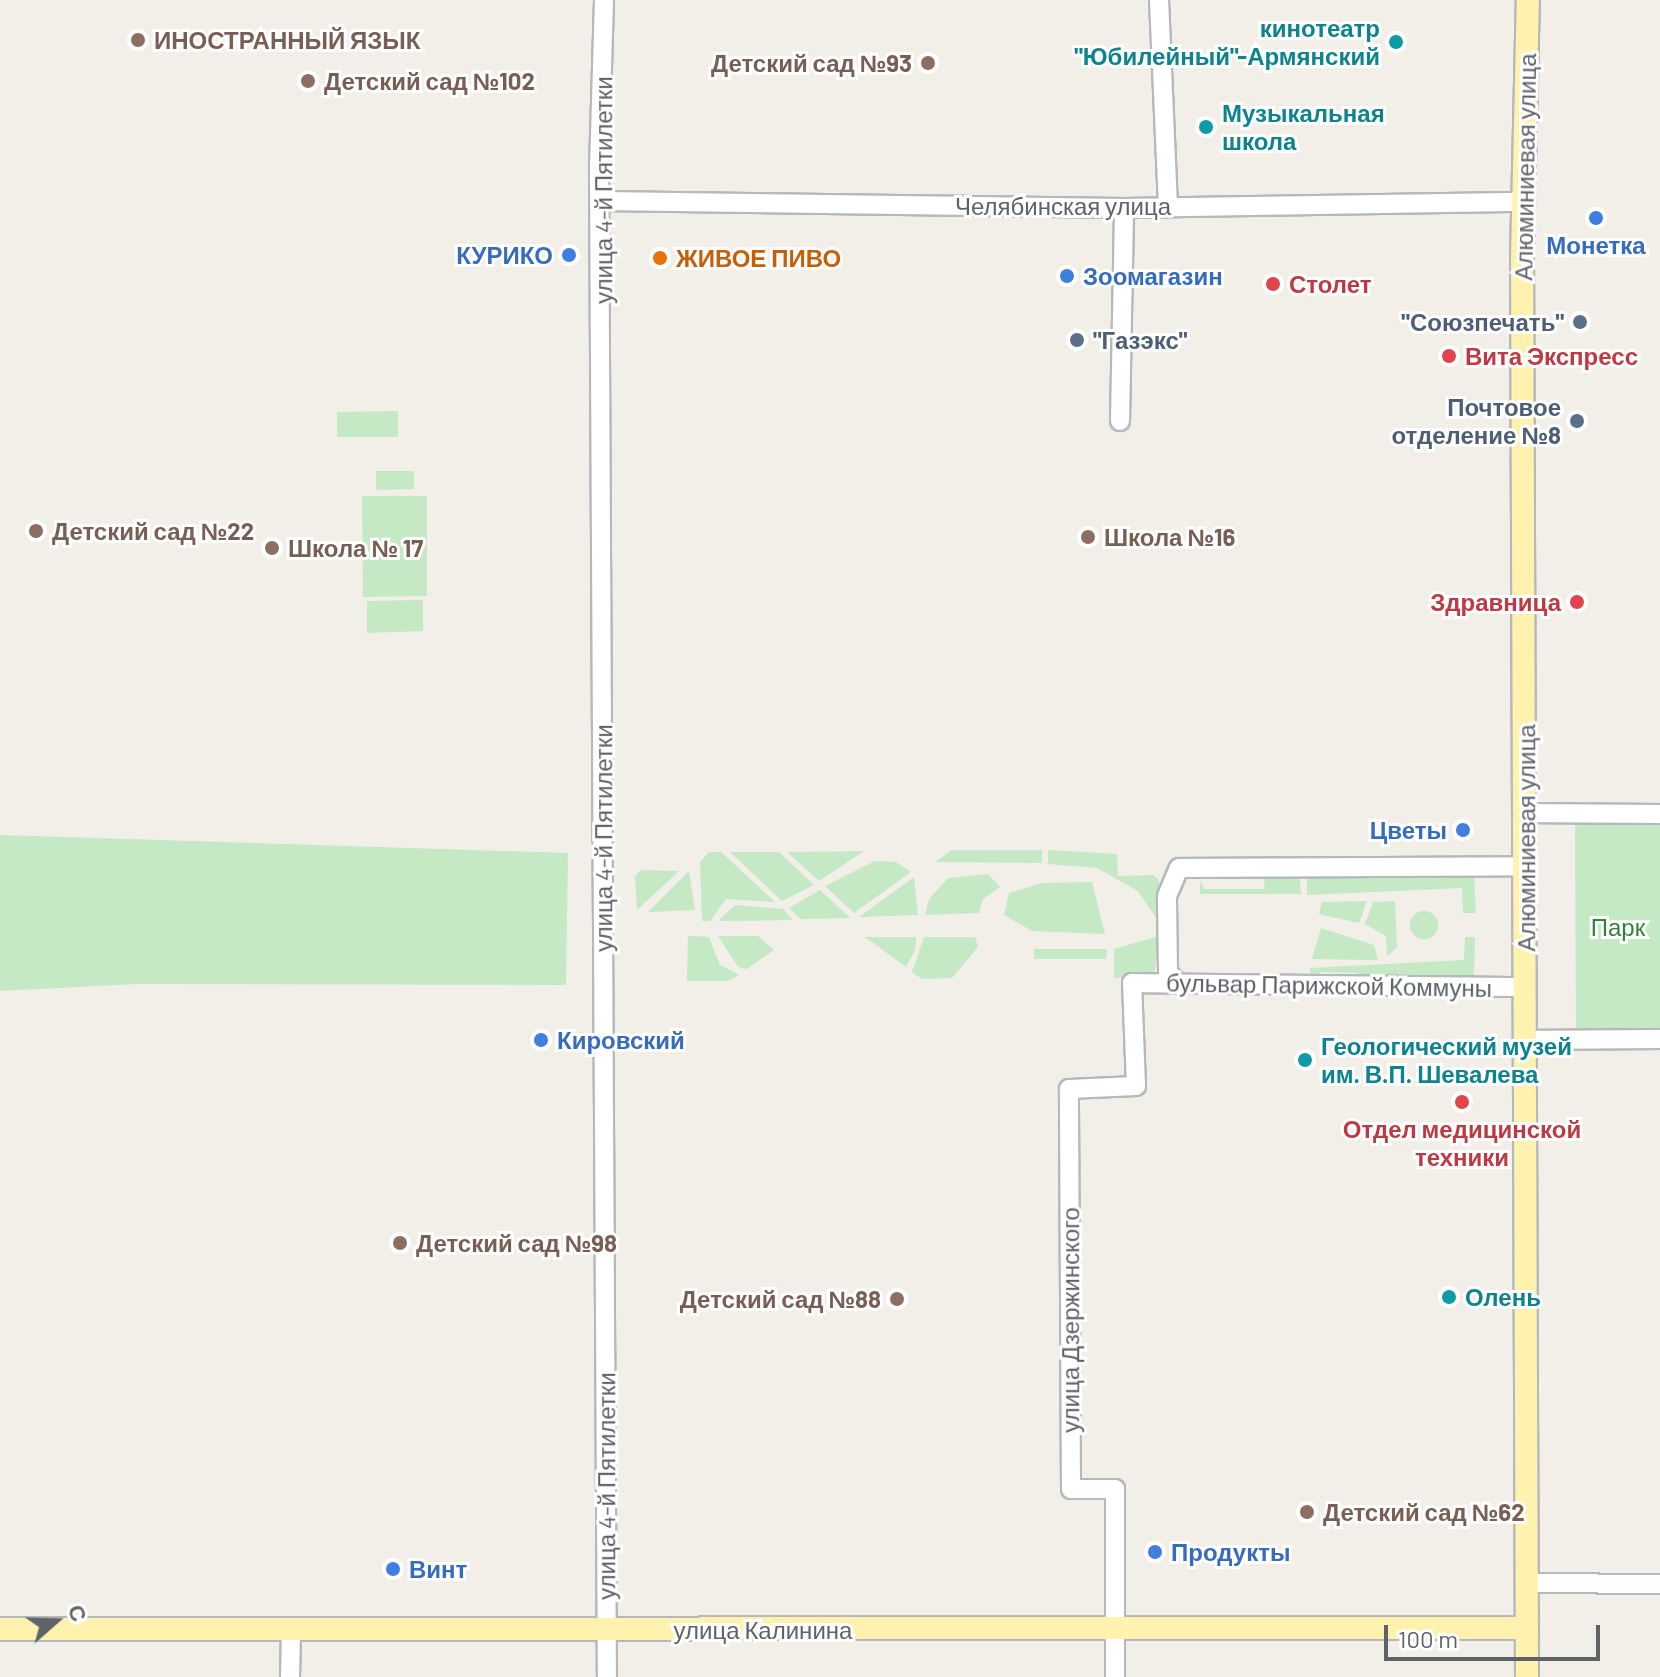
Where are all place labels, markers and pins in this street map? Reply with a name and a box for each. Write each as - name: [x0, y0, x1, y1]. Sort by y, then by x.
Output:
- place label: кинотеатр "Юбилейный"-Армянский: [1074, 14, 1380, 70]
- place label: ИНОСТРАННЫЙ ЯЗЫК: [154, 26, 421, 54]
- marker: ИНОСТРАННЫЙ ЯЗЫК: [129, 31, 147, 49]
- marker: кинотеатр "Юбилейный"-Армянский: [1387, 33, 1405, 51]
- place label: Детский сад №93: [711, 49, 912, 77]
- marker: Детский сад №93: [919, 54, 937, 72]
- place label: Детский сад №102: [324, 67, 535, 95]
- marker: Детский сад №102: [299, 72, 317, 90]
- place label: Музыкальная школа: [1222, 99, 1385, 155]
- marker: Музыкальная школа: [1197, 118, 1215, 136]
- marker: Монетка: [1587, 209, 1605, 227]
- place label: Монетка: [1546, 231, 1646, 259]
- place label: КУРИКО: [456, 241, 553, 269]
- place label: ЖИВОЕ ПИВО: [676, 244, 841, 272]
- marker: КУРИКО: [560, 246, 578, 264]
- marker: ЖИВОЕ ПИВО: [651, 249, 669, 267]
- place label: Зоомагазин: [1083, 262, 1223, 290]
- marker: Зоомагазин: [1058, 267, 1076, 285]
- place label: Столет: [1289, 270, 1372, 298]
- marker: Столет: [1264, 275, 1282, 293]
- place label: "Союзпечать": [1401, 308, 1564, 336]
- marker: "Союзпечать": [1571, 313, 1589, 331]
- place label: "Газэкс": [1093, 326, 1187, 354]
- marker: "Газэкс": [1068, 331, 1086, 349]
- place label: Вита Экспресс: [1465, 342, 1638, 370]
- marker: Вита Экспресс: [1440, 347, 1458, 365]
- place label: Почтовое отделение №8: [1392, 393, 1561, 449]
- marker: Почтовое отделение №8: [1568, 412, 1586, 430]
- place label: Детский сад №22: [52, 517, 254, 545]
- marker: Детский сад №22: [27, 522, 45, 540]
- place label: Школа №16: [1104, 523, 1235, 551]
- marker: Школа №16: [1079, 528, 1097, 546]
- place label: Школа № 17: [288, 534, 423, 562]
- marker: Школа № 17: [263, 539, 281, 557]
- place label: Здравница: [1430, 588, 1561, 616]
- marker: Здравница: [1568, 593, 1586, 611]
- place label: Цветы: [1370, 816, 1447, 844]
- marker: Цветы: [1454, 821, 1472, 839]
- place label: Кировский: [557, 1026, 685, 1054]
- marker: Кировский: [532, 1031, 550, 1049]
- place label: Геологический музей им. В.П. Шевалева: [1321, 1032, 1572, 1088]
- marker: Геологический музей им. В.П. Шевалева: [1296, 1051, 1314, 1069]
- marker: Отдел медицинской техники: [1453, 1093, 1471, 1111]
- place label: Отдел медицинской техники: [1343, 1115, 1581, 1171]
- place label: Детский сад №98: [416, 1229, 617, 1257]
- marker: Детский сад №98: [391, 1234, 409, 1252]
- place label: Олень: [1465, 1283, 1541, 1311]
- place label: Детский сад №88: [680, 1285, 881, 1313]
- marker: Олень: [1440, 1288, 1458, 1306]
- marker: Детский сад №88: [888, 1290, 906, 1308]
- place label: Детский сад №62: [1323, 1498, 1525, 1526]
- marker: Детский сад №62: [1298, 1503, 1316, 1521]
- place label: Продукты: [1171, 1538, 1290, 1566]
- marker: Продукты: [1146, 1543, 1164, 1561]
- place label: Винт: [409, 1555, 467, 1583]
- marker: Винт: [384, 1560, 402, 1578]

